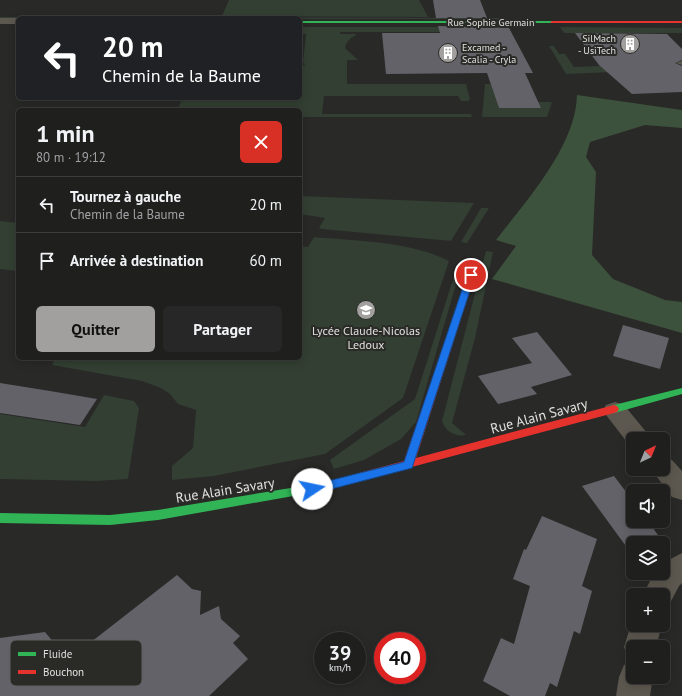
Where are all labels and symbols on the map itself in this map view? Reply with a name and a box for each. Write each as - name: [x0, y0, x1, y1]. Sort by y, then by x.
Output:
- street label: Rue Sophie Germain: [448, 16, 534, 29]
- place label: SilMach - UsiTech: [578, 32, 616, 57]
- building icon: SilMach - UsiTech: [619, 33, 641, 55]
- place label: Excamed - Scalia - Cryla: [462, 41, 516, 66]
- building icon: Excamed - Scalia - Cryla: [437, 42, 459, 64]
- pin: [454, 258, 488, 292]
- school or university icon: Lycée Claude-Nicolas Ledoux: [355, 299, 377, 321]
- place label: Lycée Claude-Nicolas Ledoux: [312, 323, 420, 352]
- street label: Rue Alain Savary: [488, 394, 590, 438]
- north arrow: [626, 432, 670, 476]
- position arrow: [291, 468, 333, 510]
- street label: Rue Alain Savary: [174, 473, 276, 507]
- speed limit sign: 40: [374, 632, 426, 684]
- legend: [10, 640, 142, 686]
- text: Fluide: [43, 647, 73, 661]
- text: Bouchon: [43, 665, 84, 679]

